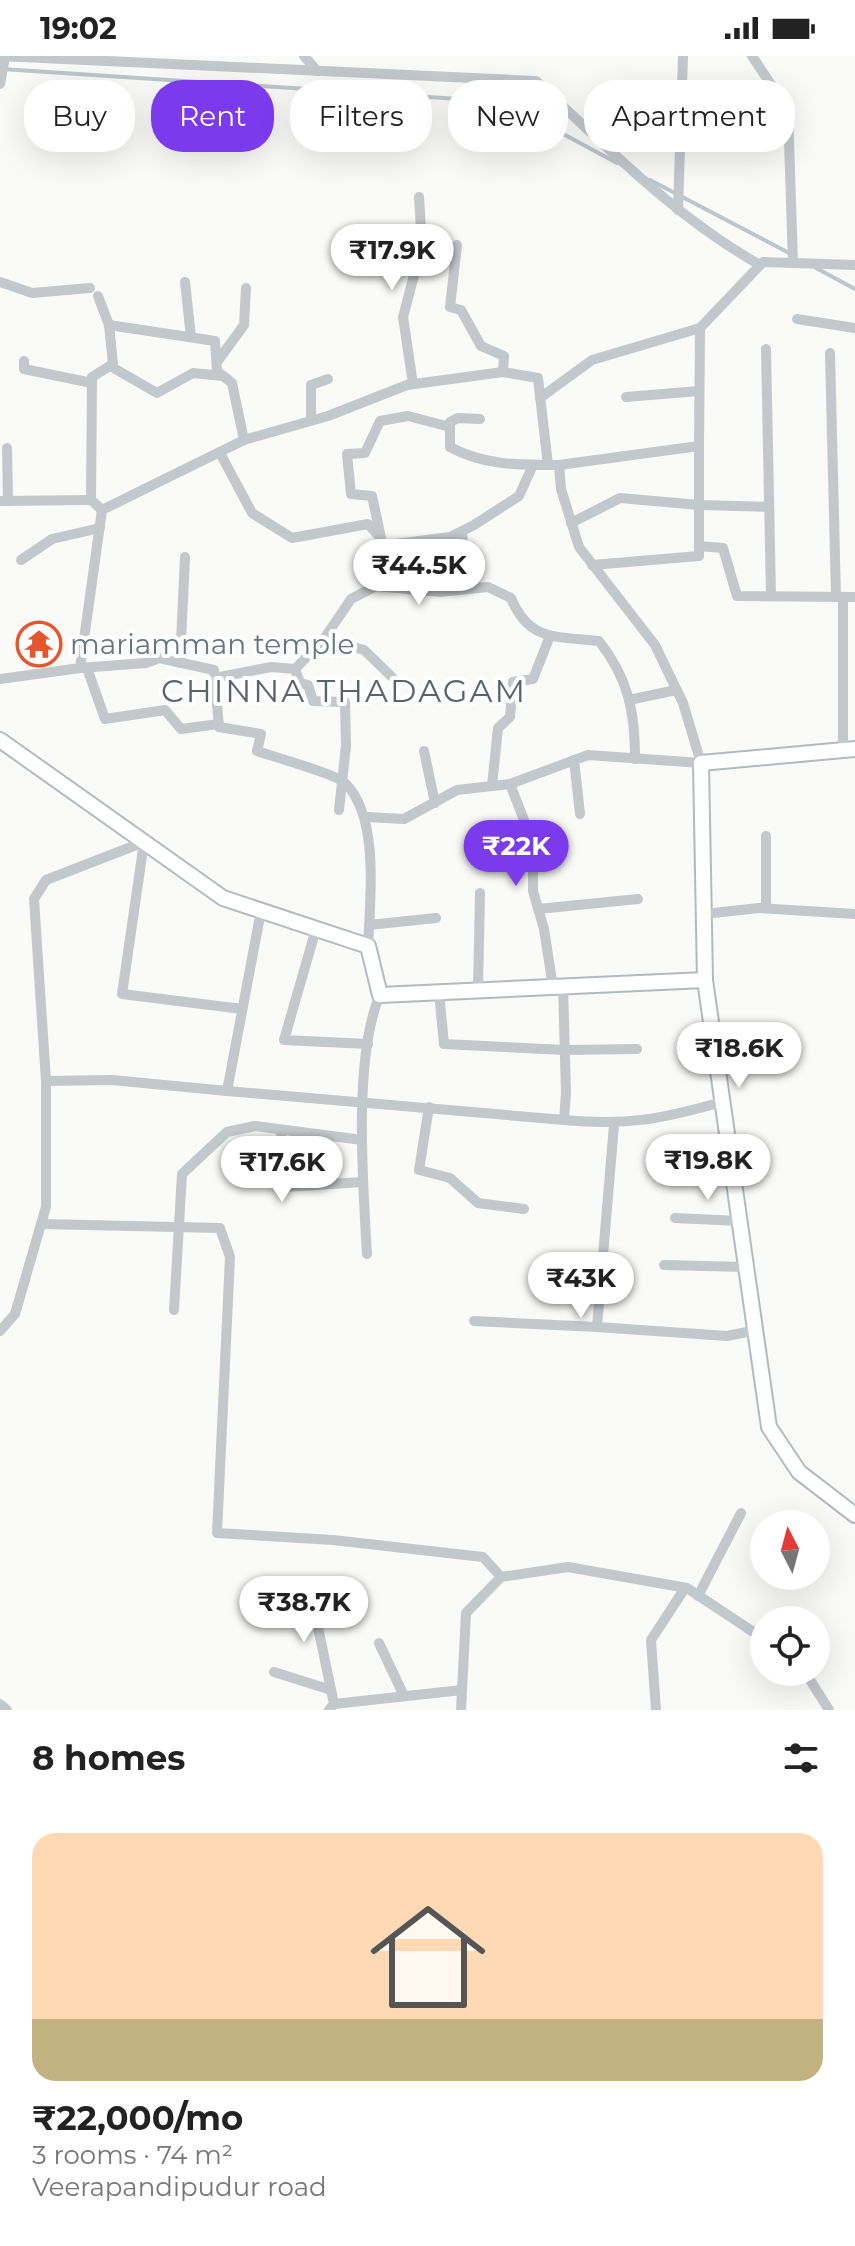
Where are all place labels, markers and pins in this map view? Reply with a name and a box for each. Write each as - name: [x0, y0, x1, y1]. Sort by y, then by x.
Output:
- pin: ₹17.9K: [327, 224, 457, 292]
- pin: ₹44.5K: [354, 539, 484, 607]
- temple icon: mariamman temple: [15, 620, 63, 668]
- place label: mariamman temple: [70, 627, 354, 661]
- pin: ₹22K: [469, 820, 563, 888]
- pin: ₹18.6K: [674, 1022, 804, 1090]
- pin: ₹19.8K: [643, 1134, 773, 1202]
- pin: ₹17.6K: [217, 1136, 347, 1204]
- pin: ₹43K: [534, 1252, 628, 1320]
- pin: ₹38.7K: [239, 1576, 369, 1644]

